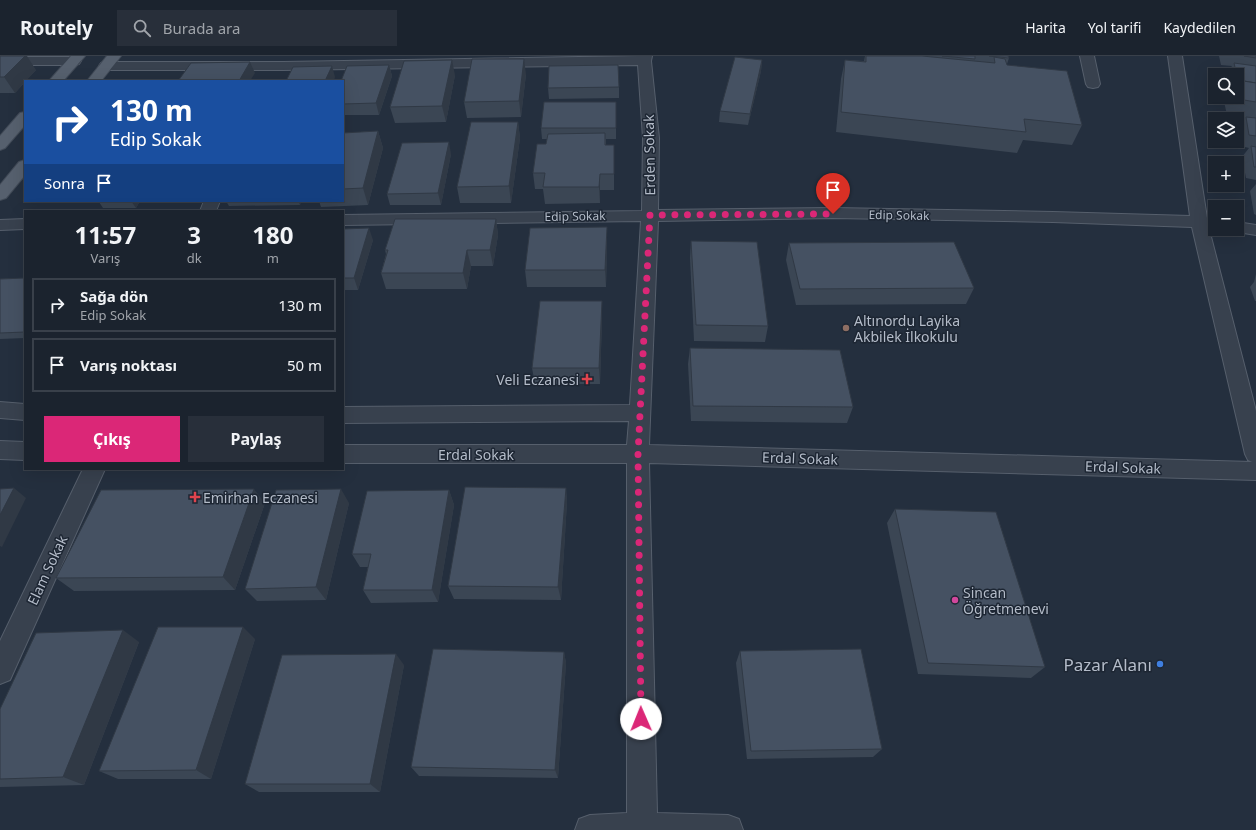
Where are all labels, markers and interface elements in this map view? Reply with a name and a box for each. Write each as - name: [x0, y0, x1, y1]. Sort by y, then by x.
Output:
- search box: [117, 10, 397, 46]
- text: Routely: [20, 15, 93, 41]
- icon: search: [131, 17, 153, 39]
- text: Burada ara: [163, 18, 240, 38]
- text: Harita: [1025, 18, 1066, 37]
- text: Yol tarifi: [1088, 18, 1141, 37]
- text: Kaydedilen: [1163, 18, 1236, 37]
- map controls: [1208, 68, 1244, 236]
- button: search: [1208, 68, 1244, 104]
- text: 130 m: [110, 91, 193, 129]
- icon: right: [44, 96, 96, 148]
- button: layers: [1208, 112, 1244, 148]
- street label: Erden Sokak: [639, 114, 659, 196]
- text: Edip Sokak: [110, 127, 202, 151]
- button: +: [1208, 156, 1244, 192]
- icon: arrive: [93, 172, 115, 194]
- text: Sonra: [44, 173, 85, 193]
- pin: [816, 173, 850, 214]
- icon: arrive: [822, 179, 844, 201]
- button: −: [1208, 200, 1244, 236]
- street label: Edip Sokak: [868, 206, 930, 224]
- street label: Edip Sokak: [544, 207, 606, 225]
- text: 11:57: [75, 218, 136, 251]
- text: 3: [187, 218, 201, 251]
- text: 180: [252, 218, 293, 251]
- text: Varış: [90, 249, 120, 267]
- text: dk: [187, 249, 202, 267]
- text: m: [267, 249, 279, 267]
- text: Sağa dön: [80, 286, 148, 306]
- icon: right: [46, 294, 68, 316]
- text: 130 m: [278, 295, 322, 315]
- text: Edip Sokak: [80, 306, 146, 324]
- place label: Altınordu Layika Akbilek İlkokulu: [854, 311, 960, 346]
- marker: Altınordu Layika Akbilek İlkokulu: [841, 323, 851, 333]
- icon: arrive: [46, 354, 68, 376]
- text: Varış noktası: [80, 355, 177, 375]
- text: 50 m: [287, 355, 322, 375]
- place label: Veli Eczanesi: [496, 370, 579, 389]
- marker: Veli Eczanesi: [582, 374, 592, 384]
- button: Çıkış: [44, 416, 180, 462]
- button: Paylaş: [188, 416, 324, 462]
- street label: Erdal Sokak: [438, 445, 515, 464]
- street label: Erdal Sokak: [762, 447, 839, 469]
- street label: Erdal Sokak: [1085, 456, 1162, 478]
- place label: Emirhan Eczanesi: [203, 488, 318, 507]
- marker: Emirhan Eczanesi: [190, 492, 200, 502]
- street label: Elam Sokak: [23, 532, 72, 608]
- place label: Sincan Öğretmenevi: [963, 583, 1049, 618]
- marker: Sincan Öğretmenevi: [950, 595, 960, 605]
- place label: Pazar Alanı: [1064, 653, 1152, 676]
- marker: Pazar Alanı: [1155, 659, 1165, 669]
- position arrow: [620, 698, 662, 740]

